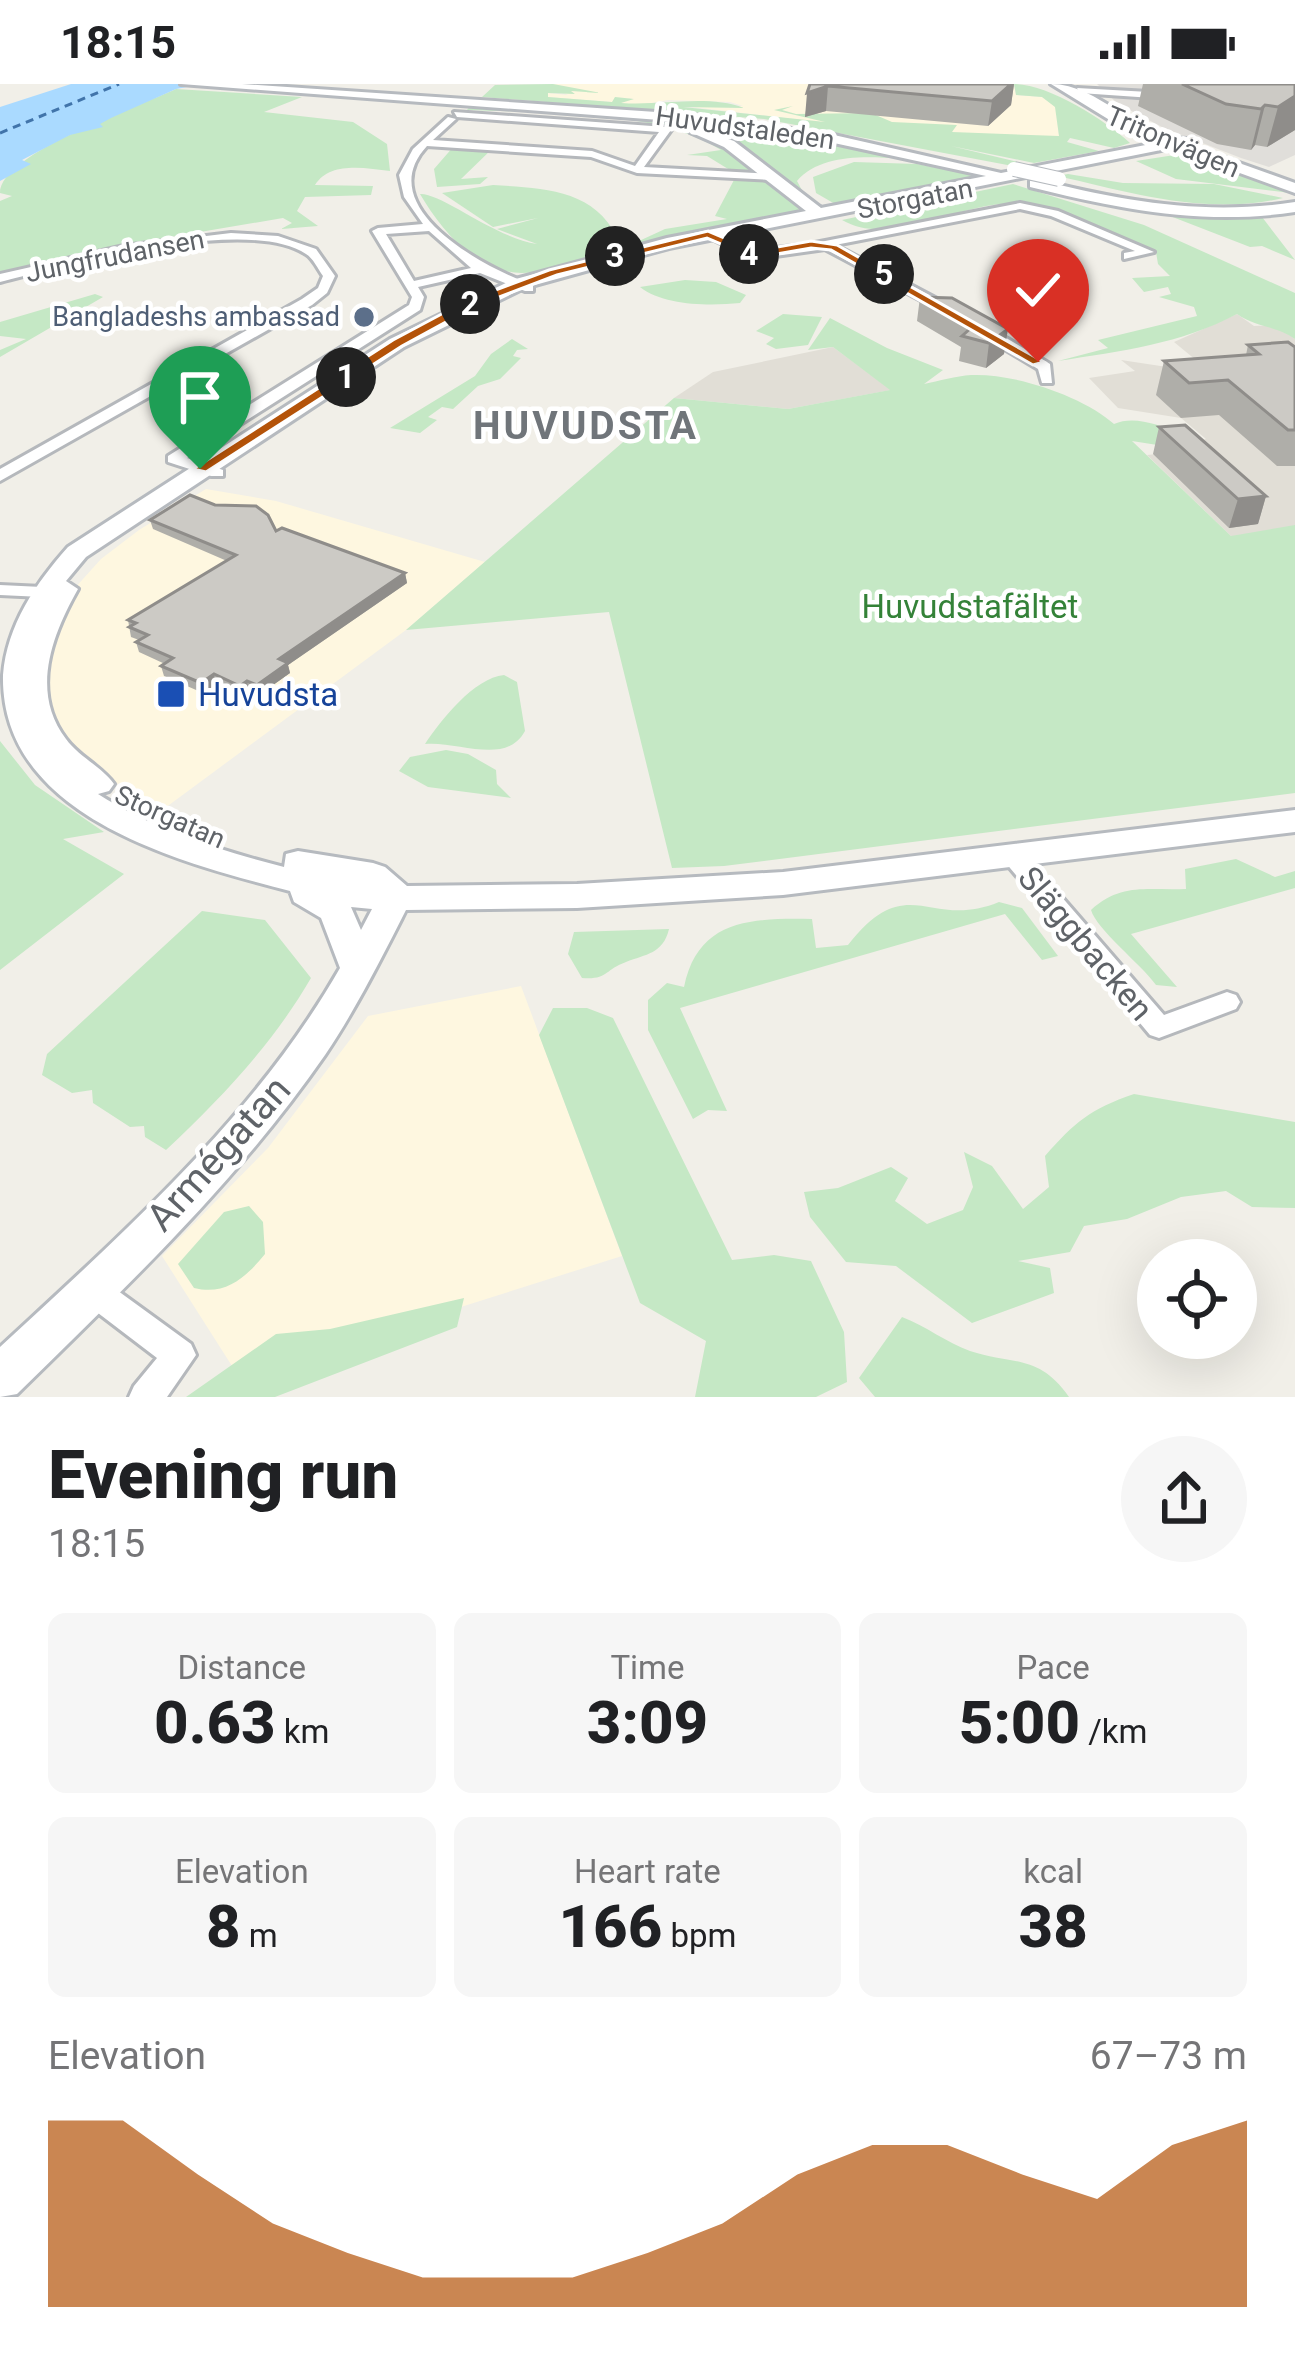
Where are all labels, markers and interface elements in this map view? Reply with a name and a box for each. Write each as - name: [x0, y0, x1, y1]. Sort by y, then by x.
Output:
- text: 18:15: [60, 16, 176, 69]
- street label: Huvudstaleden: [654, 100, 836, 156]
- street label: Tritonvägen: [1102, 100, 1244, 184]
- street label: Storgatan: [854, 172, 976, 226]
- street label: Jungfrudansen: [23, 223, 207, 289]
- pin: 4: [719, 224, 779, 284]
- pin: 3: [585, 226, 645, 286]
- text: 4: [740, 234, 758, 273]
- text: 3: [606, 236, 624, 275]
- pin: [987, 239, 1089, 362]
- pin: 5: [854, 244, 914, 304]
- text: 5: [875, 254, 893, 293]
- icon: check: [1005, 257, 1071, 323]
- pin: 2: [440, 274, 500, 334]
- text: 2: [461, 284, 479, 323]
- place label: Bangladeshs ambassad: [52, 301, 340, 333]
- marker: Bangladeshs ambassad: [351, 304, 377, 330]
- pin: [149, 346, 251, 469]
- pin: 1: [316, 347, 376, 407]
- text: 1: [337, 357, 355, 396]
- icon: arrive: [167, 364, 233, 430]
- district label: HUVUDSTA: [473, 403, 699, 449]
- park label: Huvudstafältet: [862, 587, 1078, 626]
- place label: Huvudsta: [198, 675, 338, 714]
- marker: Huvudsta: [155, 678, 187, 710]
- street label: Storgatan: [110, 779, 230, 855]
- street label: Släggbacken: [1010, 859, 1161, 1028]
- street label: Armégatan: [137, 1067, 300, 1240]
- map controls: [1137, 1239, 1257, 1359]
- button: locate: [1137, 1239, 1257, 1359]
- button: share: [1121, 1436, 1247, 1562]
- text: Evening run: [48, 1437, 399, 1514]
- text: 18:15: [48, 1521, 145, 1567]
- text: Distance: [178, 1648, 306, 1687]
- text: Time: [610, 1648, 685, 1687]
- text: Pace: [1016, 1648, 1090, 1687]
- text: 0.63: [154, 1687, 276, 1758]
- text: 3:09: [587, 1687, 708, 1758]
- text: 5:00: [959, 1687, 1080, 1758]
- text: km: [276, 1712, 330, 1751]
- text: /km: [1080, 1712, 1148, 1751]
- text: Elevation: [175, 1852, 309, 1891]
- text: Heart rate: [574, 1852, 721, 1891]
- text: kcal: [1023, 1852, 1083, 1891]
- text: 8: [206, 1891, 241, 1962]
- text: 166: [558, 1891, 662, 1962]
- text: 38: [1019, 1891, 1088, 1962]
- text: m: [241, 1916, 278, 1955]
- text: bpm: [662, 1916, 736, 1955]
- text: Elevation: [48, 2033, 206, 2079]
- text: 67–73 m: [1090, 2033, 1247, 2079]

